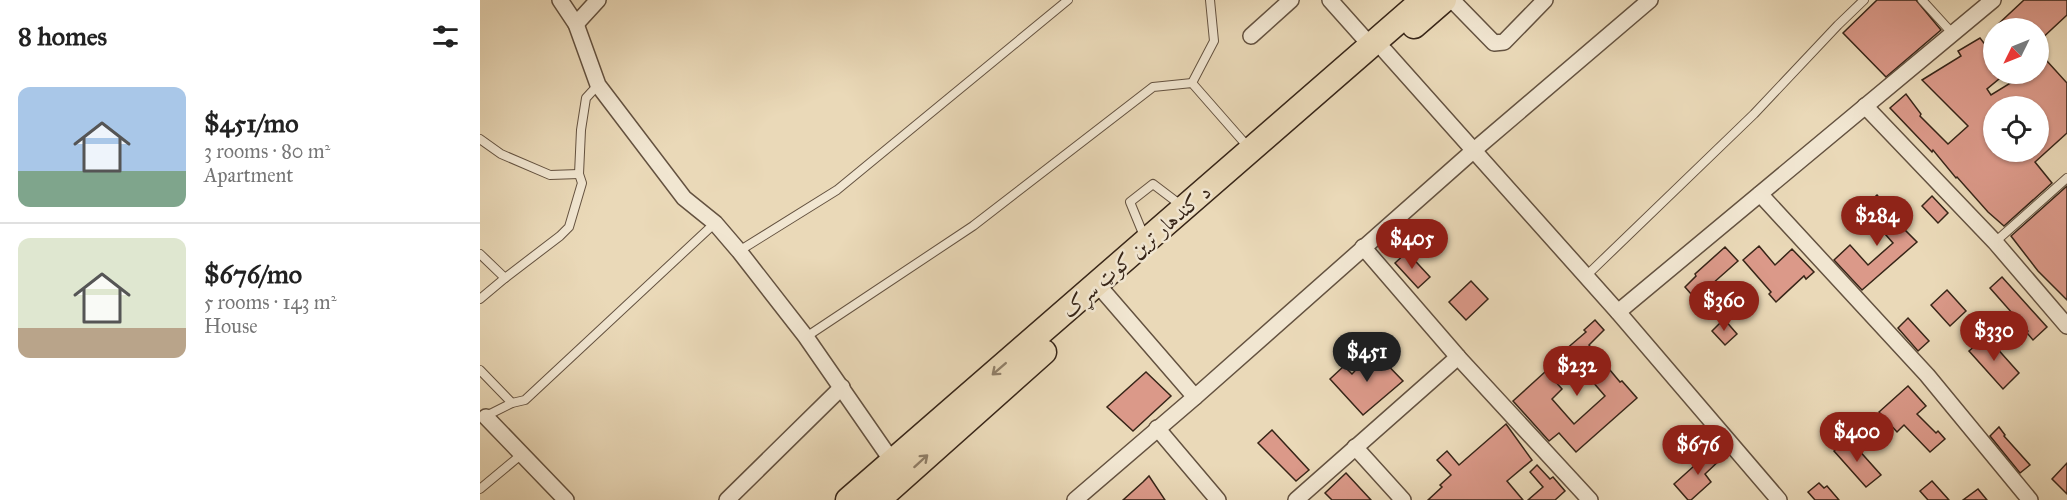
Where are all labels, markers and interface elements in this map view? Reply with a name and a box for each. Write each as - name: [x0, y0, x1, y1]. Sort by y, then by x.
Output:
- north arrow: [1983, 18, 2049, 84]
- map controls: [1983, 18, 2049, 162]
- text: 8 homes: [18, 20, 107, 52]
- icon: filters: [429, 20, 462, 53]
- button: locate: [1983, 96, 2049, 162]
- text: $451/mo: [204, 107, 299, 139]
- icon: home: [66, 111, 138, 183]
- text: 3 rooms · 80 m²: [204, 139, 330, 163]
- text: Apartment: [204, 163, 293, 187]
- street label: د کندهار ترين کوټ سړک: [1056, 179, 1218, 325]
- pin: $284: [1841, 196, 1913, 247]
- text: $284: [1855, 203, 1899, 227]
- pin: $405: [1376, 219, 1448, 270]
- text: $405: [1390, 226, 1434, 250]
- text: $676/mo: [204, 258, 302, 290]
- icon: home: [66, 262, 138, 334]
- pin: $360: [1688, 281, 1760, 332]
- text: $360: [1703, 288, 1745, 312]
- text: 5 rooms · 143 m²: [204, 290, 336, 314]
- pin: $330: [1958, 311, 2030, 362]
- text: House: [204, 314, 258, 338]
- text: $330: [1974, 318, 2014, 342]
- pin: $451: [1331, 332, 1403, 383]
- text: $451: [1347, 339, 1387, 363]
- pin: $232: [1541, 346, 1613, 397]
- text: $232: [1557, 353, 1597, 377]
- one-way arrow: [992, 362, 1007, 376]
- pin: $400: [1821, 412, 1893, 463]
- text: $400: [1834, 419, 1880, 443]
- pin: $676: [1662, 425, 1734, 476]
- text: $676: [1676, 432, 1720, 456]
- one-way arrow: [914, 454, 929, 468]

